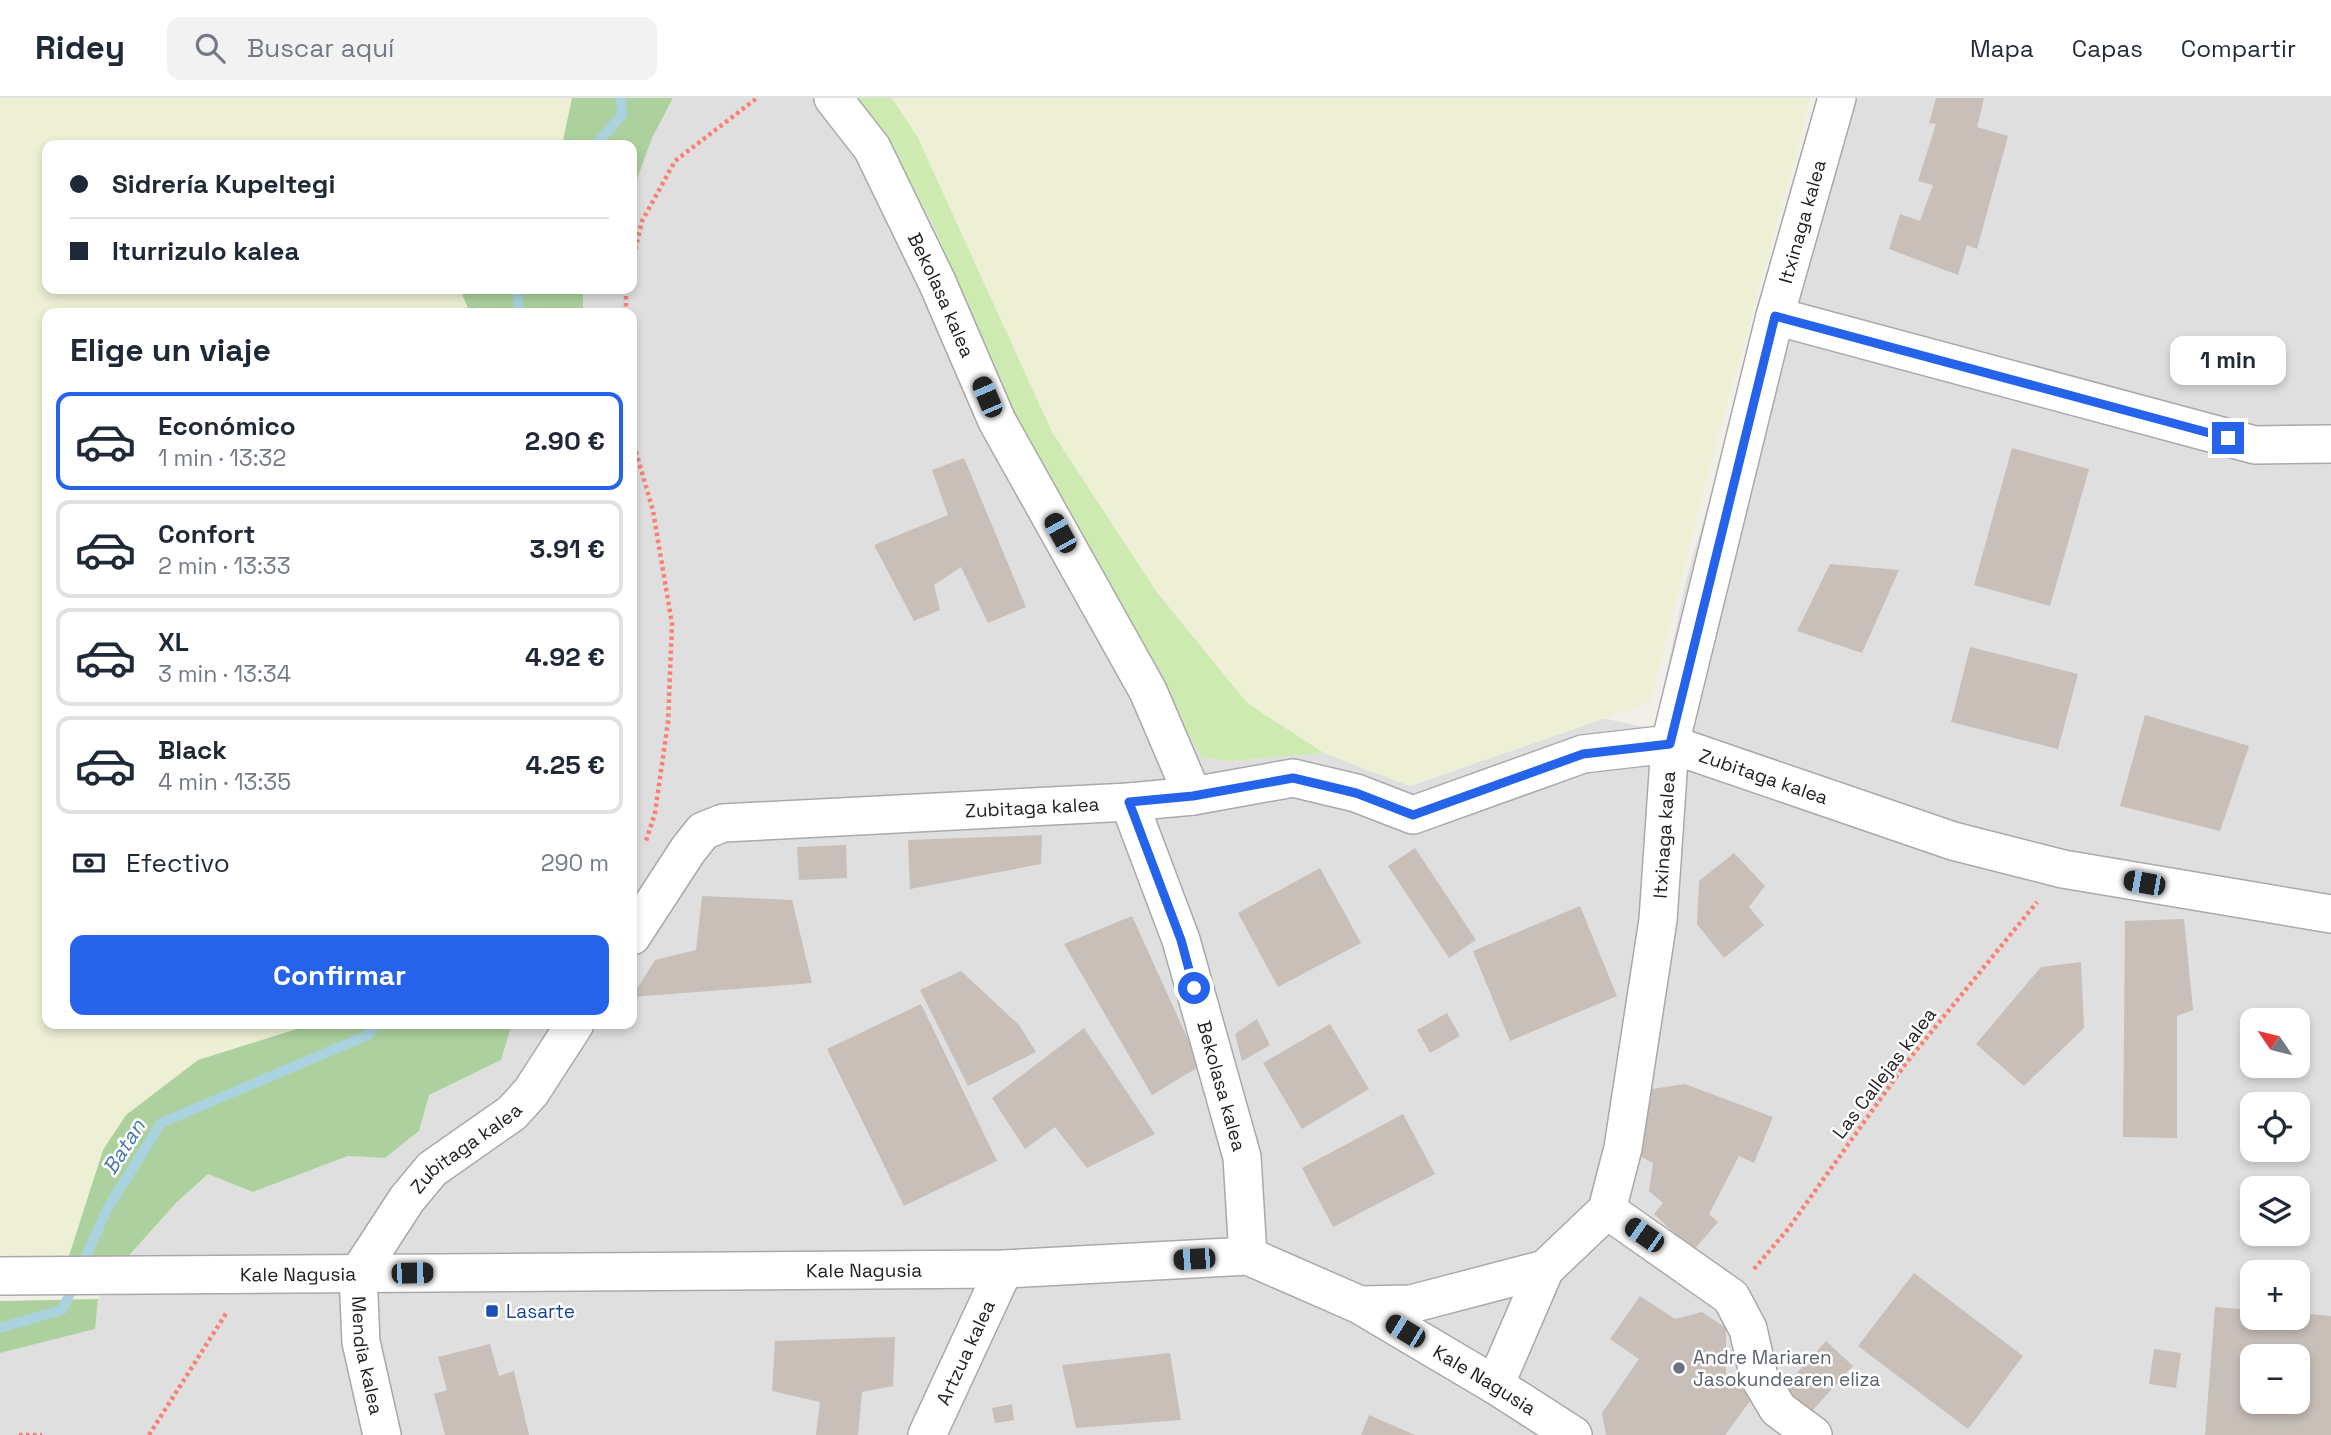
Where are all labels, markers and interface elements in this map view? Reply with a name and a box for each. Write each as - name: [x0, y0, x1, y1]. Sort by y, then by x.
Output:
- search box: [167, 17, 657, 80]
- text: Ridey: [35, 27, 125, 69]
- icon: search: [191, 29, 229, 67]
- text: Buscar aquí: [247, 31, 394, 65]
- text: Mapa: [1970, 33, 2034, 64]
- text: Capas: [2072, 33, 2143, 64]
- text: Compartir: [2181, 33, 2296, 64]
- street label: Itxinaga kalea: [1773, 157, 1832, 286]
- text: Sidrería Kupeltegi: [112, 167, 335, 201]
- street label: Bekolasa kalea: [902, 229, 980, 361]
- text: Iturrizulo kalea: [112, 234, 300, 268]
- text: Elige un viaje: [70, 330, 271, 370]
- callout: 1 min: [2170, 336, 2286, 386]
- text: 1 min: [2200, 345, 2256, 375]
- car: [970, 374, 1005, 420]
- text: Económico: [158, 409, 296, 443]
- icon: car: [74, 410, 137, 473]
- route end: [2212, 422, 2244, 454]
- text: 2.90 €: [525, 424, 605, 458]
- text: 1 min · 13:32: [158, 443, 286, 473]
- car: [1041, 510, 1080, 556]
- text: Confort: [158, 517, 255, 551]
- icon: car: [74, 518, 137, 581]
- text: 3.91 €: [529, 532, 605, 566]
- text: 2 min · 13:33: [158, 551, 291, 581]
- text: XL: [158, 625, 189, 659]
- icon: car: [74, 626, 137, 689]
- text: 4.92 €: [525, 640, 605, 674]
- text: 3 min · 13:34: [158, 659, 291, 689]
- text: Black: [158, 733, 227, 767]
- icon: car: [74, 734, 137, 797]
- street label: Zubitaga kalea: [1696, 743, 1831, 810]
- text: 4.25 €: [525, 748, 605, 782]
- text: 4 min · 13:35: [158, 767, 291, 797]
- street label: Itxinaga kalea: [1648, 770, 1681, 899]
- street label: Zubitaga kalea: [964, 792, 1100, 823]
- icon: cash: [70, 844, 108, 882]
- text: Efectivo: [126, 846, 230, 880]
- text: 290 m: [541, 848, 609, 878]
- car: [2122, 869, 2167, 897]
- button: Confirmar: [70, 935, 609, 1015]
- route start: [1178, 972, 1210, 1004]
- street label: Las Callejas kalea: [1827, 1003, 1942, 1144]
- north arrow: [2240, 1008, 2310, 1078]
- map controls: [2240, 1008, 2310, 1414]
- street label: Bekolasa kalea: [1191, 1018, 1252, 1154]
- button: locate: [2240, 1092, 2310, 1162]
- street label: Zubitaga kalea: [405, 1098, 528, 1199]
- water label: Batan: [96, 1113, 151, 1179]
- button: layers: [2240, 1176, 2310, 1246]
- car: [1621, 1214, 1668, 1256]
- car: [1173, 1247, 1216, 1271]
- street label: Kale Nagusia: [806, 1258, 922, 1283]
- button: +: [2240, 1260, 2310, 1330]
- street label: Kale Nagusia: [240, 1262, 356, 1287]
- car: [391, 1262, 434, 1284]
- street label: Mendia kalea: [346, 1296, 389, 1417]
- street label: Artzua kalea: [931, 1296, 1001, 1409]
- place label: Lasarte: [506, 1299, 575, 1324]
- marker: Lasarte: [484, 1303, 500, 1319]
- car: [1382, 1311, 1429, 1351]
- street label: Kale Nagusia: [1429, 1339, 1541, 1421]
- button: −: [2240, 1344, 2310, 1414]
- place label: Andre Mariaren Jasokundearen eliza: [1693, 1345, 1880, 1392]
- marker: Andre Mariaren Jasokundearen eliza: [1671, 1360, 1687, 1376]

